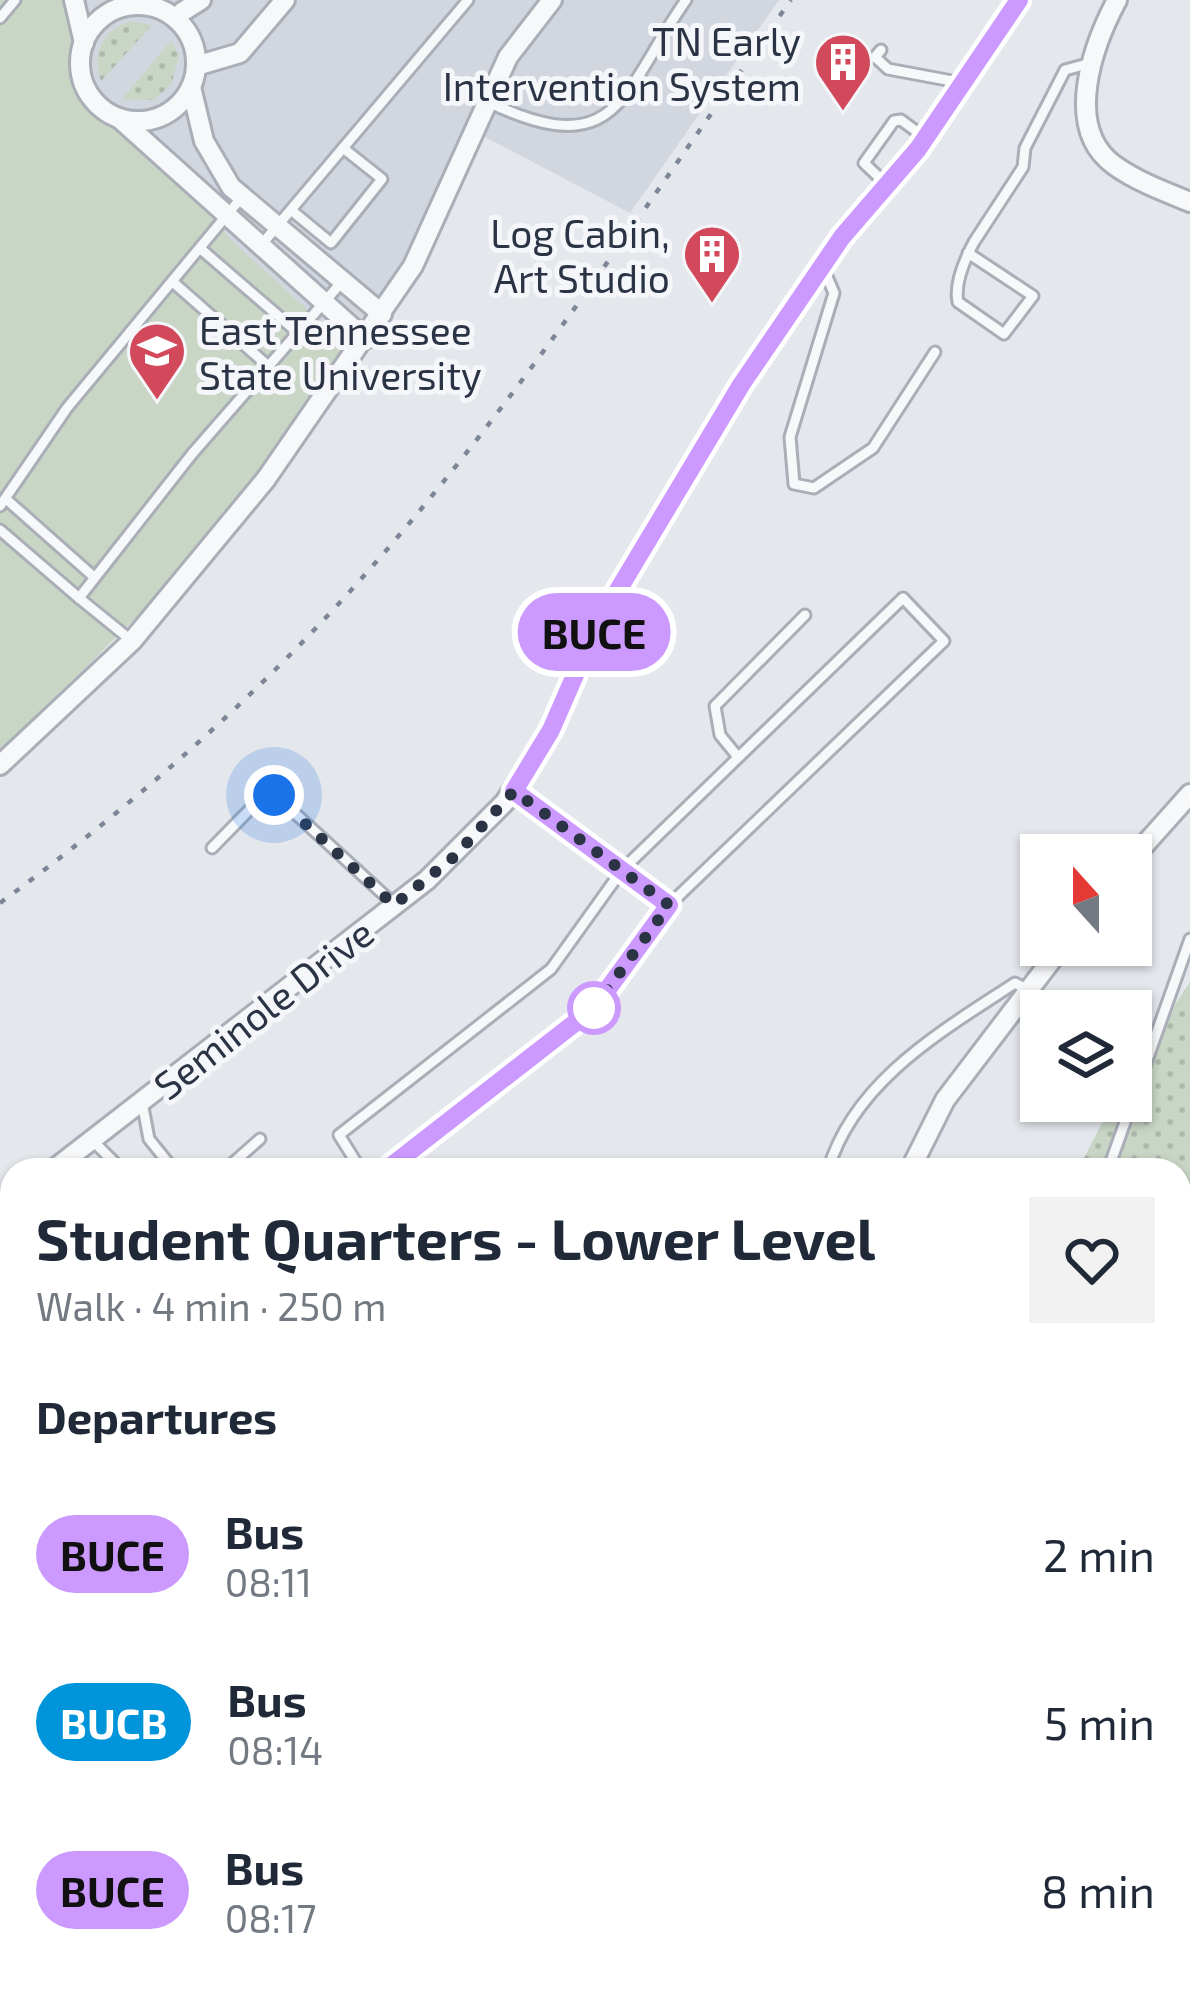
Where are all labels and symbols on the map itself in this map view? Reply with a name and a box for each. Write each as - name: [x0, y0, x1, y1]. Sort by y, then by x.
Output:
- place label: TN Early Intervention System: [443, 17, 801, 109]
- building icon: TN Early Intervention System: [812, 31, 874, 113]
- place label: Log Cabin, Art Studio: [490, 209, 670, 301]
- building icon: Log Cabin, Art Studio: [681, 223, 743, 305]
- place label: East Tennessee State University: [199, 306, 482, 398]
- school or university icon: East Tennessee State University: [126, 320, 188, 402]
- line badge: BUCE: [510, 593, 678, 671]
- your location: [244, 765, 304, 825]
- north arrow: [1020, 834, 1152, 966]
- street label: Seminole Drive: [144, 908, 382, 1108]
- unlabelled marker: [569, 983, 619, 1033]

